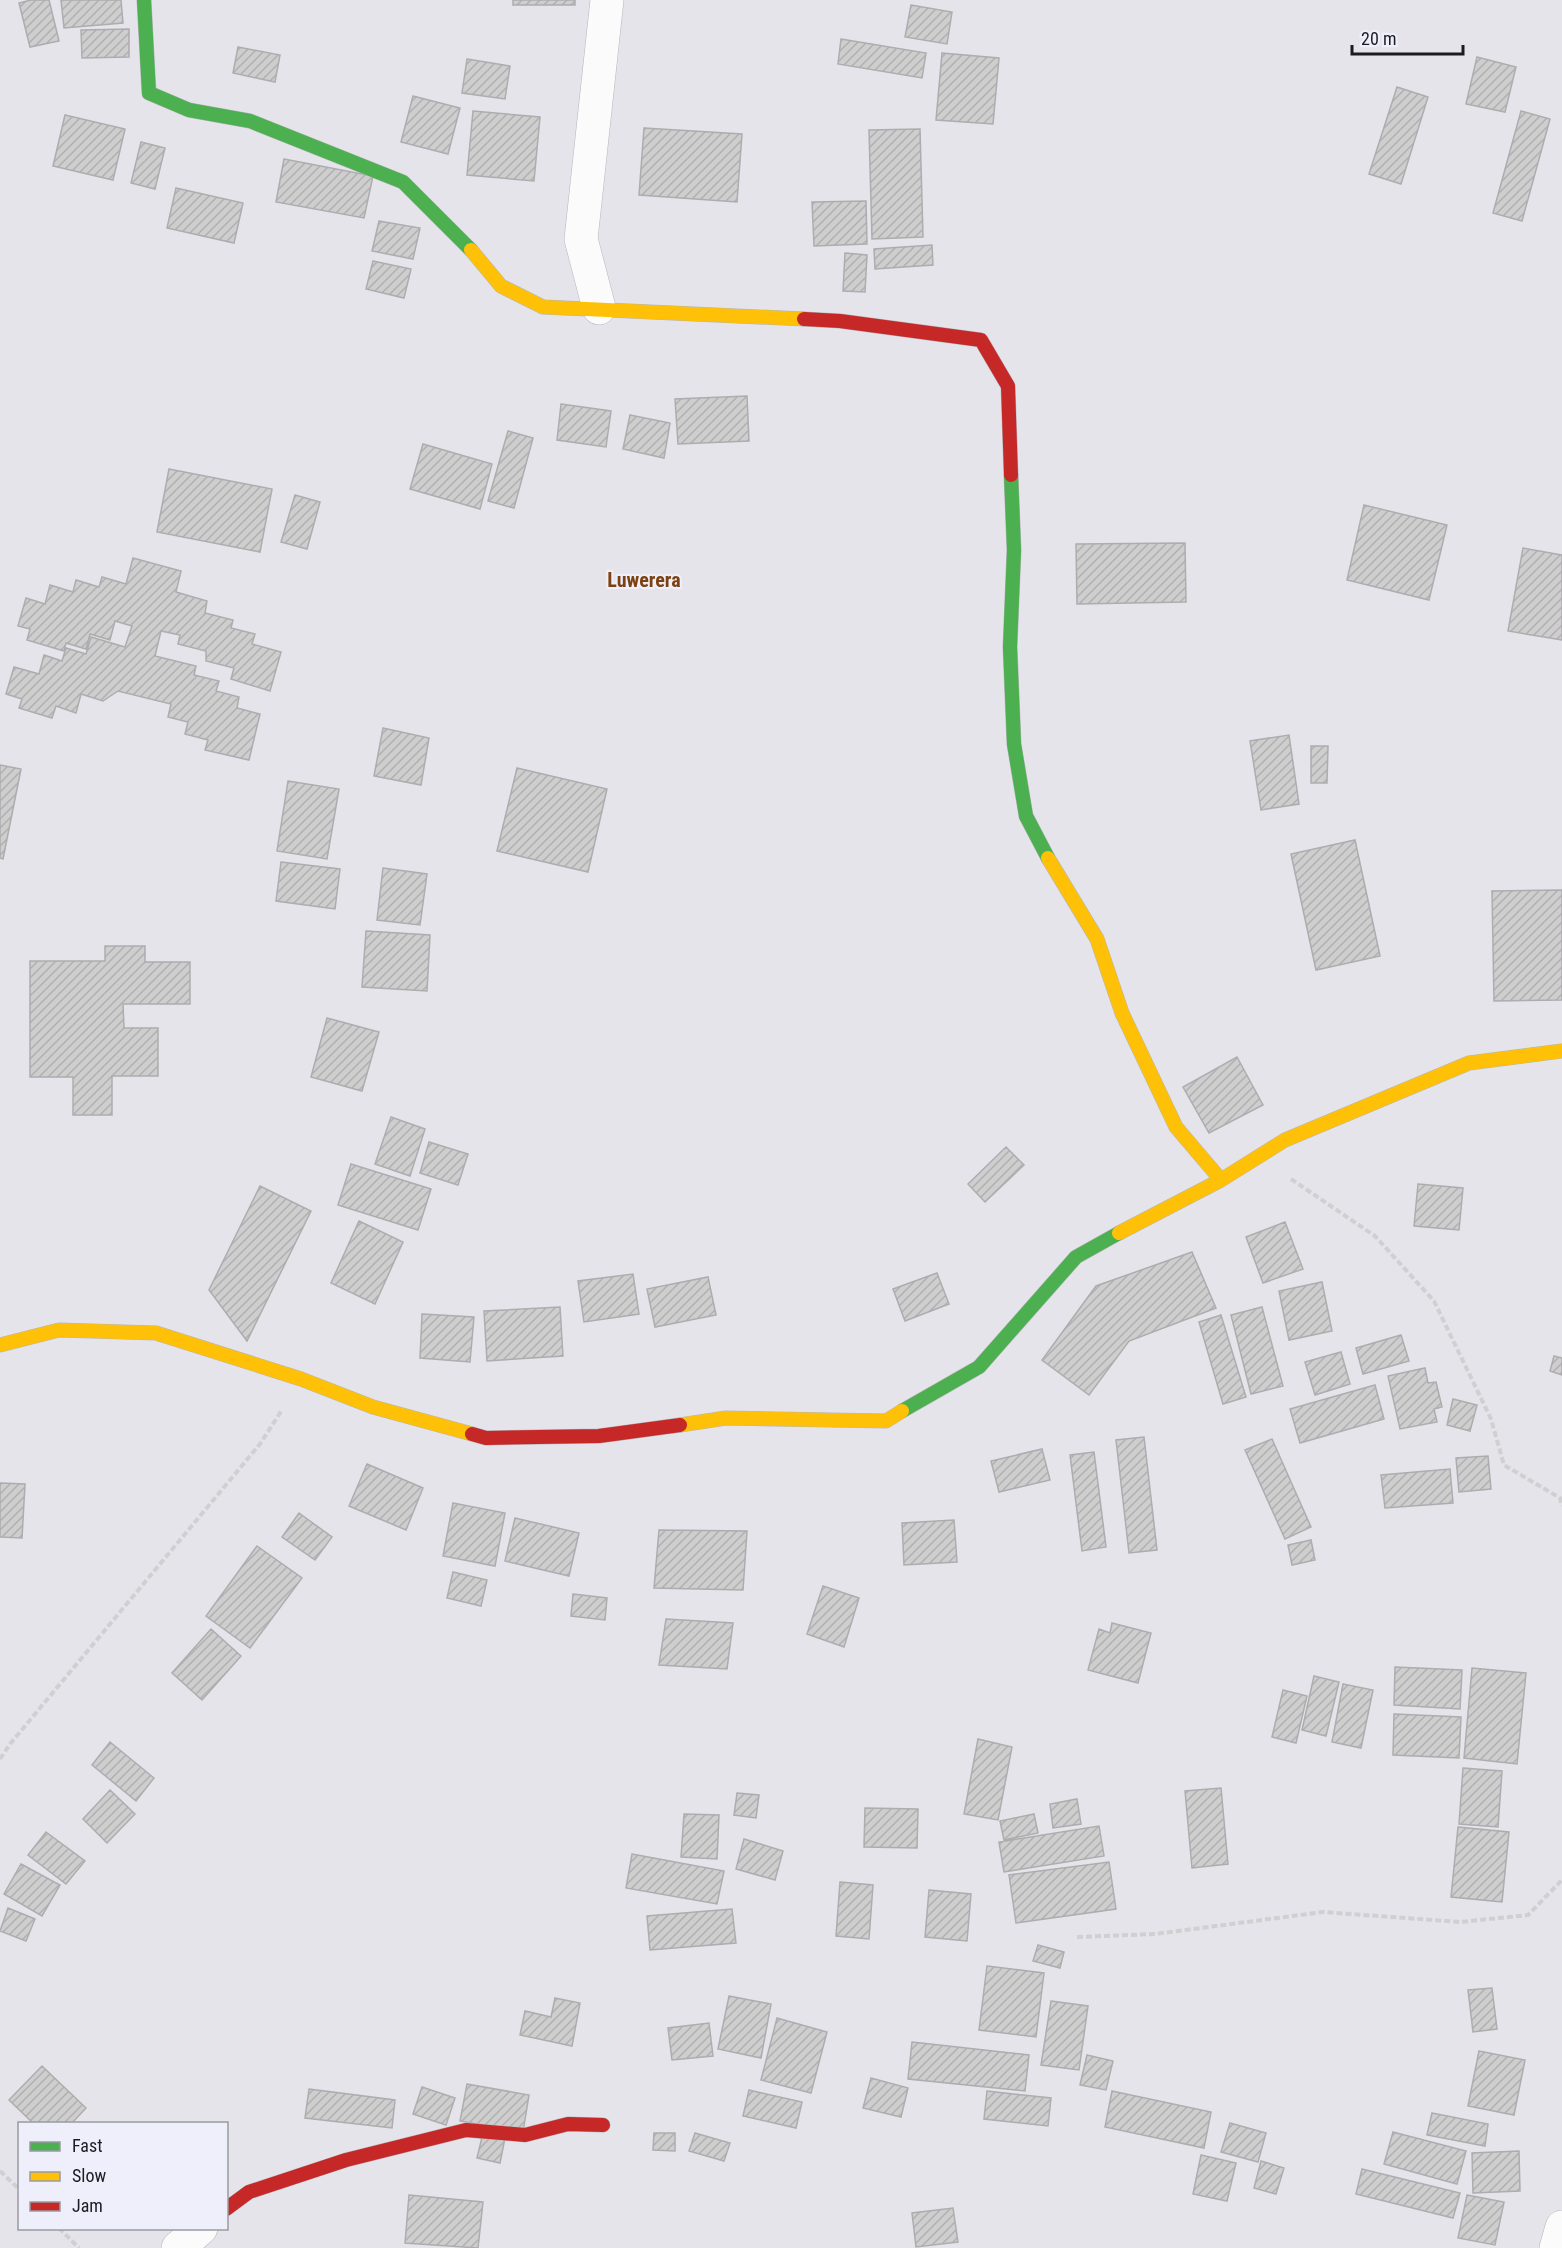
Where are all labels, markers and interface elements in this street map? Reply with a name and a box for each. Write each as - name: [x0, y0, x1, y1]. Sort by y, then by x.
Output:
- scale bar: [1352, 18, 1463, 56]
- text: 20 m: [1361, 28, 1396, 49]
- district label: Luwerera: [607, 568, 681, 592]
- legend: [18, 2122, 228, 2230]
- text: Fast: [72, 2135, 103, 2156]
- text: Slow: [72, 2165, 107, 2186]
- text: Jam: [72, 2195, 103, 2216]

